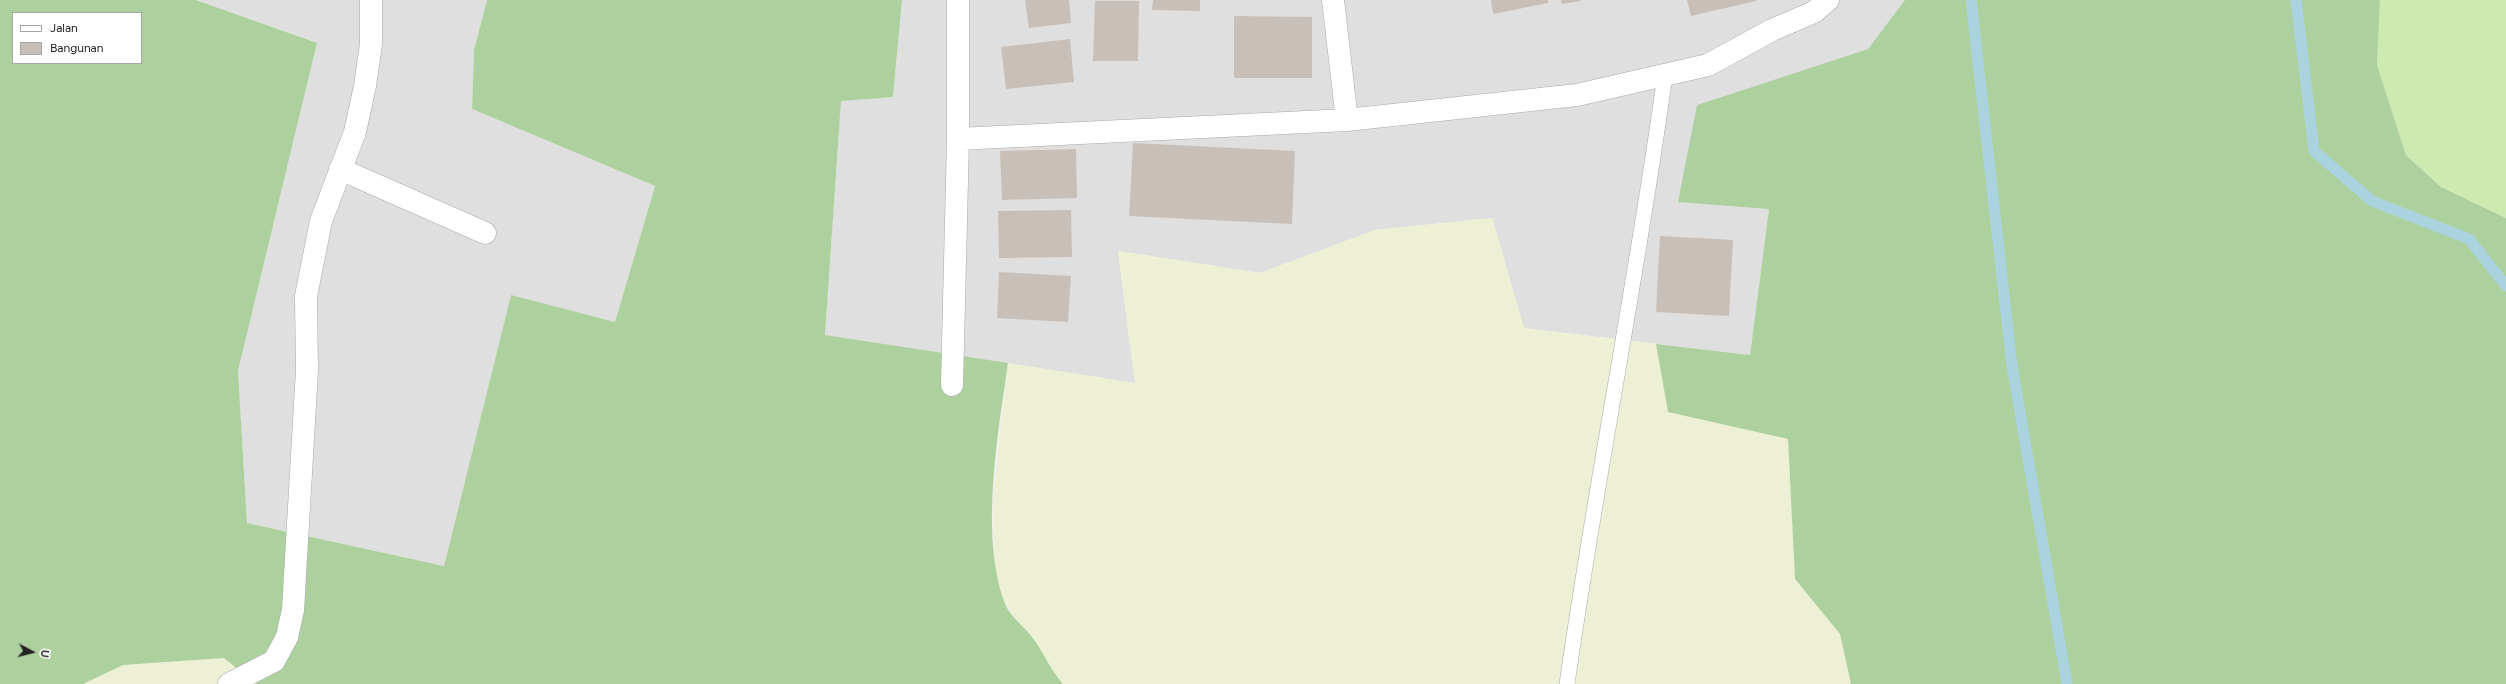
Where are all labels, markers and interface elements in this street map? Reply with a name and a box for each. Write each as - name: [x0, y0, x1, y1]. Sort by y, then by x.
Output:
- legend: [12, 12, 142, 64]
- text: Jalan: [50, 21, 78, 35]
- text: Bangunan: [50, 41, 103, 55]
- north arrow: [12, 632, 52, 672]
- text: U: [37, 649, 51, 658]

